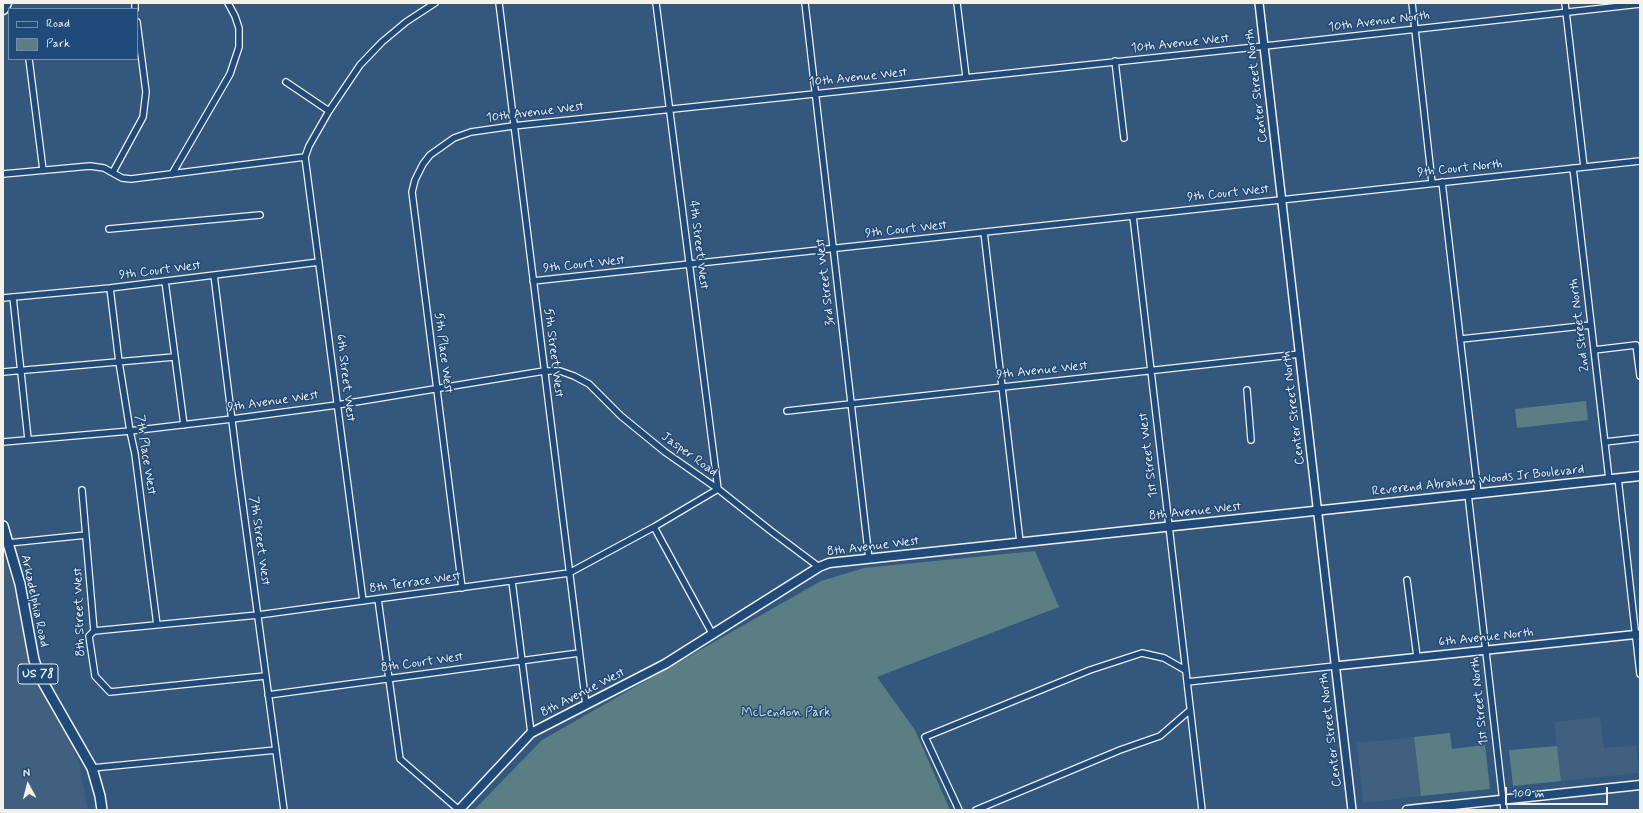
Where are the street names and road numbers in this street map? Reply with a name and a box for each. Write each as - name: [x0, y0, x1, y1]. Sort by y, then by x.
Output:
- street label: 10th Avenue North: [1327, 8, 1431, 36]
- street label: Center Street North: [1242, 28, 1272, 144]
- street label: 10th Avenue West: [1130, 31, 1230, 57]
- street label: 10th Avenue West: [808, 65, 908, 91]
- street label: 10th Avenue West: [485, 99, 585, 127]
- street label: 9th Court North: [1417, 157, 1503, 181]
- street label: 9th Court West: [1186, 182, 1270, 206]
- street label: 4th Street West: [685, 200, 711, 290]
- street label: 9th Court West: [864, 218, 948, 242]
- street label: 3rd Street West: [813, 237, 839, 327]
- street label: 9th Court West: [542, 253, 626, 277]
- street label: 9th Court West: [118, 258, 202, 284]
- street label: 2nd Street North: [1567, 277, 1593, 373]
- street label: 5th Street West: [540, 308, 566, 398]
- street label: 5th Place West: [430, 312, 456, 394]
- street label: 6th Street West: [332, 333, 358, 423]
- street label: Center Street North: [1279, 350, 1309, 466]
- street label: 9th Avenue West: [996, 358, 1088, 384]
- street label: 9th Avenue West: [226, 388, 320, 416]
- street label: 1st Street West: [1136, 412, 1162, 498]
- street label: 7th Place West: [131, 414, 159, 496]
- street label: Jasper Road: [658, 429, 720, 481]
- street label: Reverend Abraham Woods Jr Boulevard: [1371, 462, 1585, 500]
- street label: 7th Street West: [245, 495, 273, 587]
- street label: 8th Avenue West: [1148, 499, 1242, 525]
- street label: 8th Avenue West: [826, 534, 920, 560]
- street label: Arkadelphia Road: [17, 553, 51, 649]
- street label: 8th Street West: [71, 567, 89, 657]
- street label: 8th Terrace West: [368, 569, 462, 597]
- street label: 6th Avenue North: [1438, 625, 1534, 651]
- street label: 8th Court West: [380, 649, 464, 677]
- street label: 1st Street North: [1468, 656, 1492, 746]
- road number: US 78: [18, 664, 58, 684]
- street label: 8th Avenue West: [538, 665, 628, 721]
- street label: Center Street North: [1316, 672, 1346, 788]

